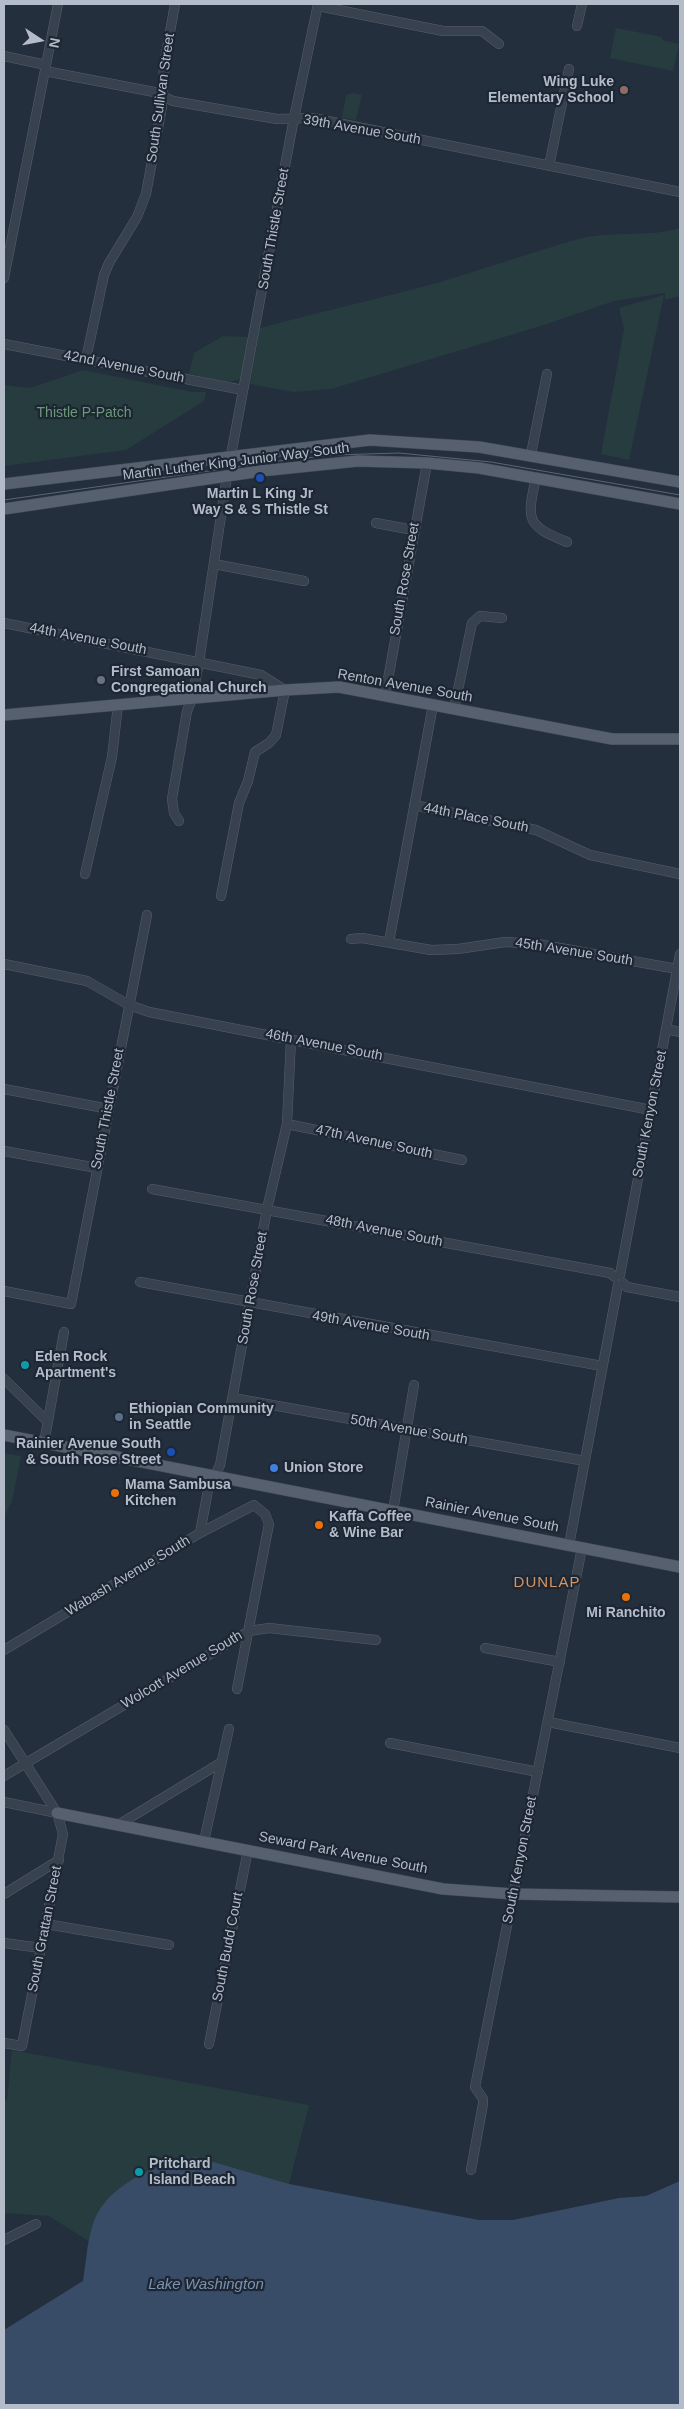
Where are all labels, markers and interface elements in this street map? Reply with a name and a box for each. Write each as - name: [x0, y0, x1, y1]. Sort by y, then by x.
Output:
- north arrow: [15, 15, 65, 65]
- street label: South Sullivan Street: [144, 32, 178, 164]
- text: N: [46, 36, 64, 49]
- place label: Wing Luke Elementary School: [488, 74, 614, 106]
- marker: Wing Luke Elementary School: [618, 84, 630, 96]
- street label: 39th Avenue South: [302, 111, 422, 149]
- street label: South Thistle Street: [255, 167, 293, 291]
- street label: 42nd Avenue South: [62, 347, 186, 387]
- park label: Thistle P-Patch: [37, 405, 131, 421]
- street label: Martin Luther King Junior Way South: [122, 440, 350, 484]
- marker: Martin L King Jr Way S & S Thistle St: [254, 472, 266, 484]
- place label: Martin L King Jr Way S & S Thistle St: [192, 486, 328, 518]
- street label: South Rose Street: [387, 521, 423, 637]
- street label: 44th Avenue South: [28, 619, 148, 659]
- place label: First Samoan Congregational Church: [111, 664, 267, 696]
- street label: Renton Avenue South: [336, 666, 474, 706]
- marker: First Samoan Congregational Church: [95, 674, 107, 686]
- street label: 44th Place South: [422, 800, 530, 836]
- street label: 45th Avenue South: [514, 934, 634, 970]
- street label: 46th Avenue South: [264, 1025, 384, 1065]
- street label: South Thistle Street: [88, 1047, 128, 1171]
- street label: South Kenyon Street: [629, 1049, 671, 1179]
- street label: 47th Avenue South: [314, 1121, 434, 1163]
- street label: 48th Avenue South: [324, 1211, 444, 1251]
- street label: South Rose Street: [235, 1230, 271, 1346]
- street label: 49th Avenue South: [311, 1307, 431, 1345]
- place label: Eden Rock Apartment's: [35, 1349, 116, 1381]
- marker: Eden Rock Apartment's: [19, 1359, 31, 1371]
- place label: Ethiopian Community in Seattle: [129, 1401, 274, 1434]
- marker: Ethiopian Community in Seattle: [113, 1411, 125, 1423]
- street label: 50th Avenue South: [349, 1411, 469, 1449]
- place label: Rainier Avenue South & South Rose Street: [16, 1436, 161, 1468]
- marker: Rainier Avenue South & South Rose Street: [165, 1446, 177, 1458]
- place label: Union Store: [284, 1460, 363, 1476]
- marker: Union Store: [268, 1462, 280, 1474]
- place label: Mama Sambusa Kitchen: [125, 1477, 231, 1510]
- marker: Mama Sambusa Kitchen: [109, 1487, 121, 1499]
- street label: Rainier Avenue South: [424, 1494, 560, 1536]
- place label: Kaffa Coffee & Wine Bar: [329, 1509, 411, 1541]
- marker: Kaffa Coffee & Wine Bar: [313, 1519, 325, 1531]
- street label: Wabash Avenue South: [63, 1532, 193, 1620]
- district label: DUNLAP: [513, 1574, 581, 1592]
- marker: Mi Ranchito: [620, 1591, 632, 1603]
- place label: Mi Ranchito: [586, 1605, 666, 1621]
- street label: Wolcott Avenue South: [119, 1627, 245, 1713]
- street label: South Kenyon Street: [499, 1795, 541, 1925]
- street label: Seward Park Avenue South: [257, 1828, 429, 1878]
- street label: South Grattan Street: [25, 1864, 65, 1994]
- street label: South Budd Court: [209, 1891, 247, 2003]
- place label: Pritchard Island Beach: [149, 2156, 235, 2188]
- marker: Pritchard Island Beach: [133, 2166, 145, 2178]
- water label: Lake Washington: [148, 2276, 264, 2294]

